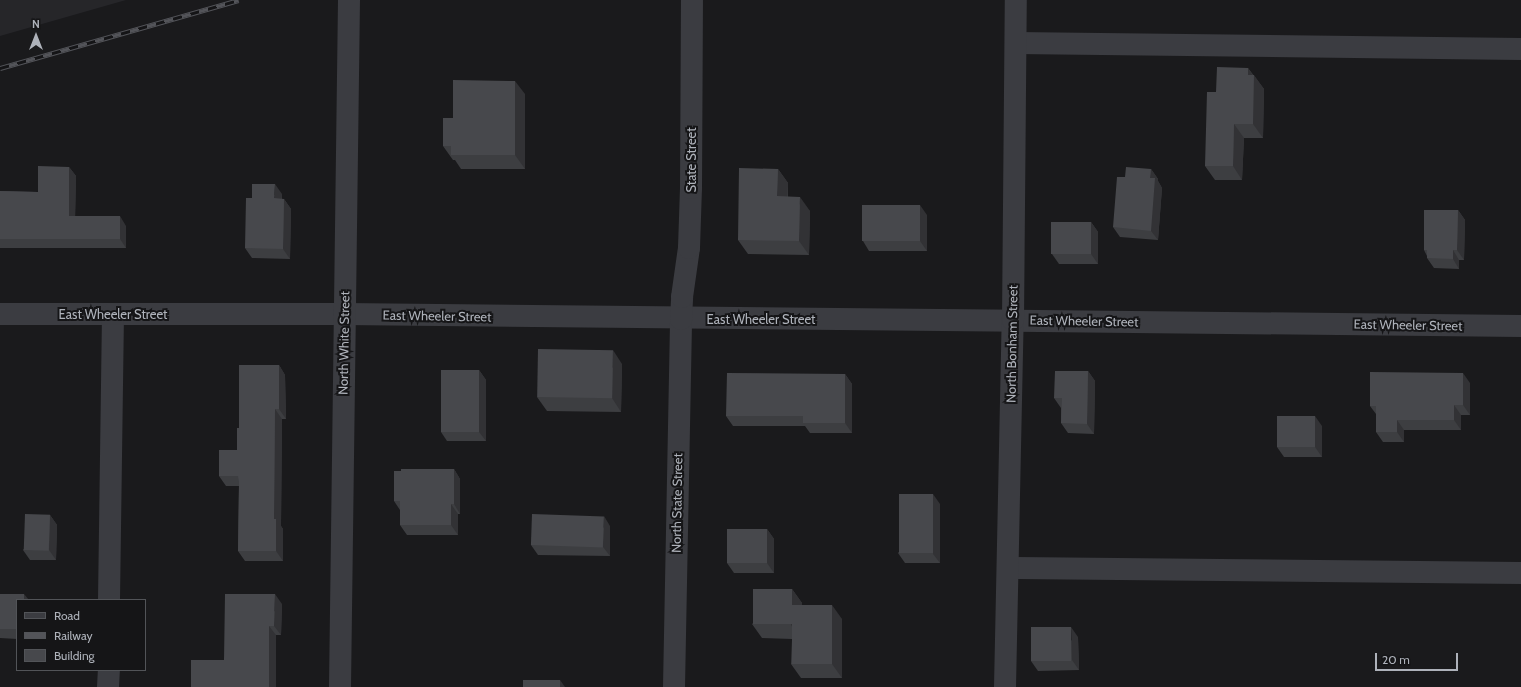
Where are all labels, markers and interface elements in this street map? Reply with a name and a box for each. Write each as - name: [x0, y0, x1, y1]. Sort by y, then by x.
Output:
- north arrow: [16, 16, 56, 56]
- text: N: [32, 17, 40, 31]
- street label: State Street: [683, 127, 699, 193]
- street label: North Bonham Street: [1003, 285, 1021, 403]
- street label: North White Street: [335, 291, 353, 395]
- street label: East Wheeler Street: [59, 306, 167, 322]
- street label: East Wheeler Street: [382, 307, 492, 325]
- street label: East Wheeler Street: [707, 311, 815, 327]
- street label: East Wheeler Street: [1029, 312, 1139, 330]
- street label: East Wheeler Street: [1353, 316, 1463, 334]
- street label: North State Street: [668, 453, 686, 553]
- legend: [16, 599, 146, 671]
- text: Road: [54, 608, 80, 623]
- text: Railway: [54, 628, 92, 643]
- scale bar: [1377, 645, 1460, 671]
- text: Building: [54, 648, 95, 663]
- text: 20 m: [1382, 652, 1410, 667]

